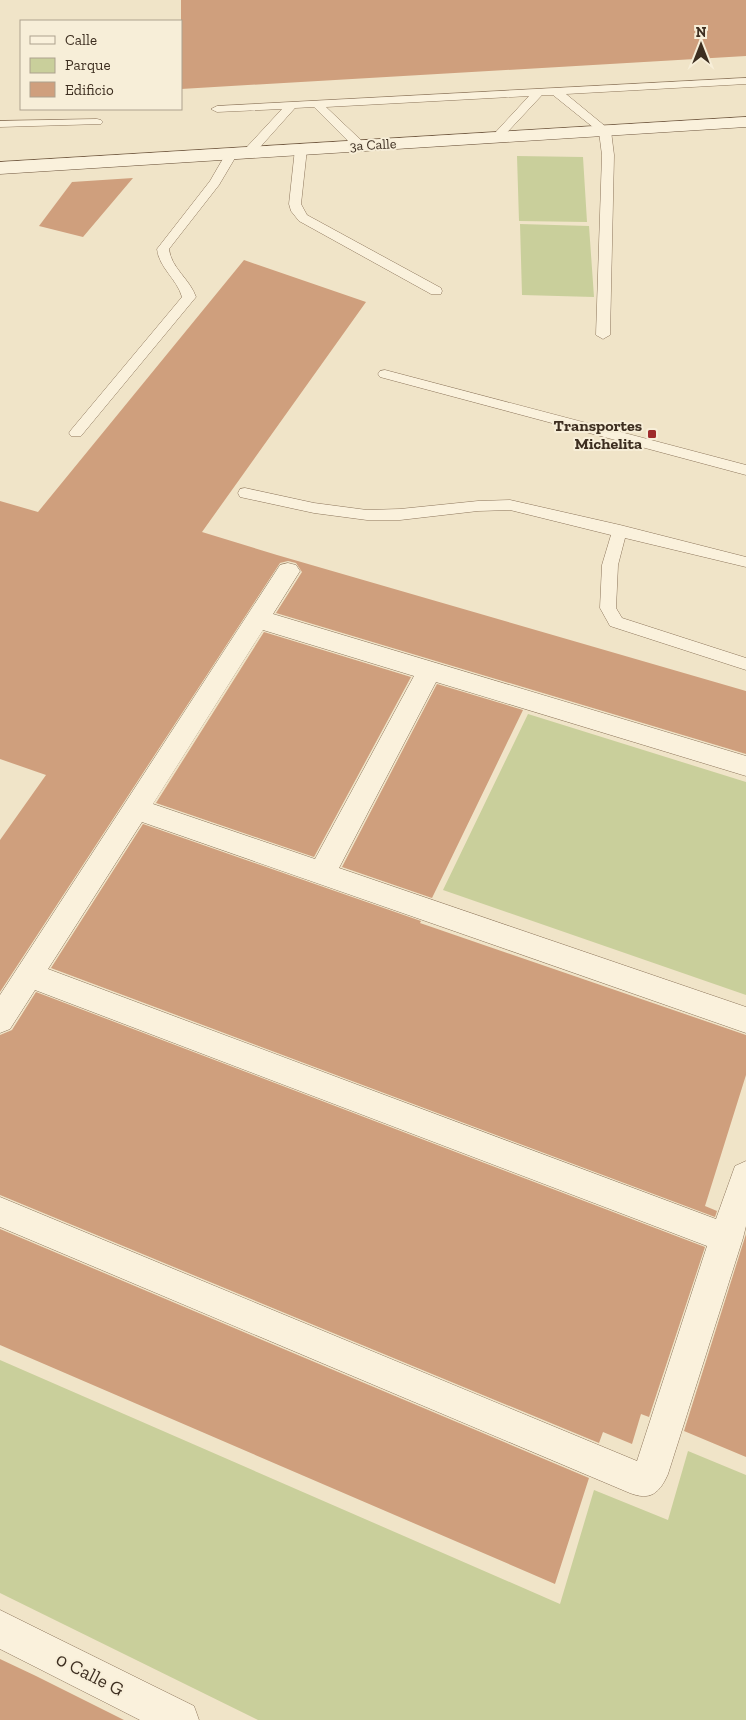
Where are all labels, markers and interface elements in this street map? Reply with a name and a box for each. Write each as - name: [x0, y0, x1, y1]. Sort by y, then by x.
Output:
- legend: [20, 20, 182, 110]
- north arrow: [676, 20, 726, 70]
- text: N: [696, 24, 707, 41]
- text: Calle: [65, 31, 97, 49]
- text: Parque: [65, 56, 111, 74]
- text: Edificio: [65, 81, 114, 99]
- street label: 3a Calle: [349, 135, 397, 155]
- place label: Transportes Michelita: [554, 416, 642, 453]
- marker: Transportes Michelita: [646, 428, 658, 440]
- street label: 0 Calle G: [52, 1647, 128, 1701]

